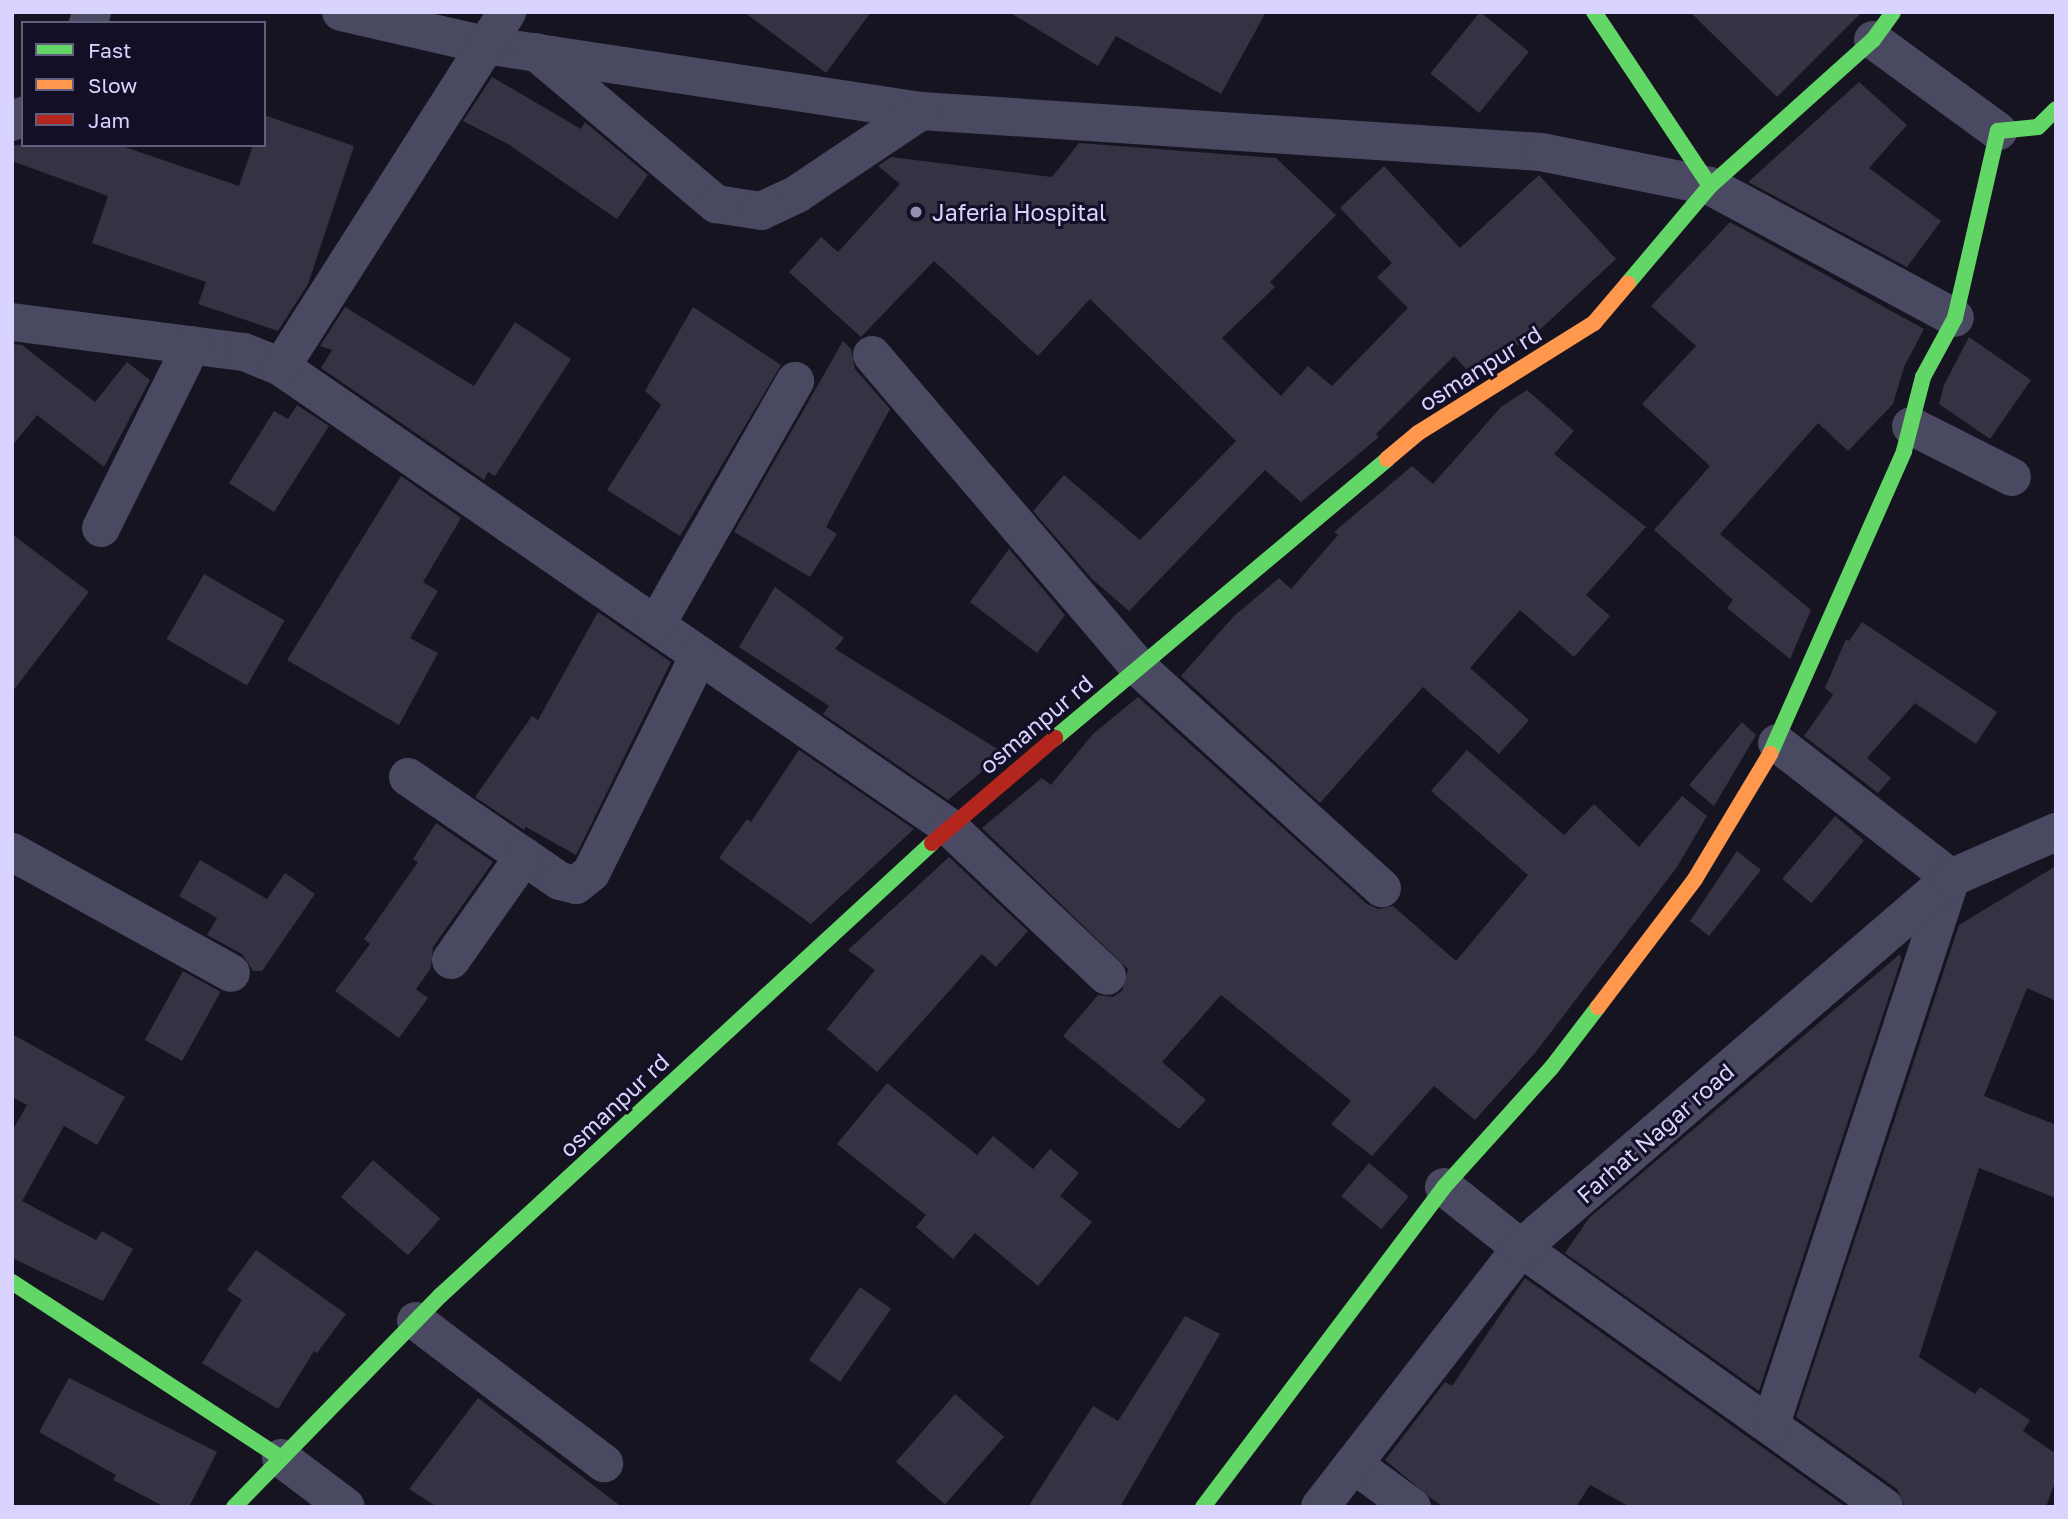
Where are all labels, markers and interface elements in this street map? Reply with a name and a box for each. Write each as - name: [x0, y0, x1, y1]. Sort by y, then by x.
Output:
- legend: [21, 21, 266, 147]
- text: Fast: [88, 37, 131, 63]
- text: Slow: [88, 72, 137, 98]
- text: Jam: [88, 107, 130, 133]
- place label: Jaferia Hospital: [932, 198, 1106, 226]
- marker: Jaferia Hospital: [906, 202, 926, 222]
- street label: osmanpur rd: [1414, 319, 1546, 417]
- street label: osmanpur rd: [974, 669, 1098, 779]
- street label: osmanpur rd: [554, 1047, 674, 1163]
- street label: Farhat Nagar road: [1571, 1057, 1739, 1209]

